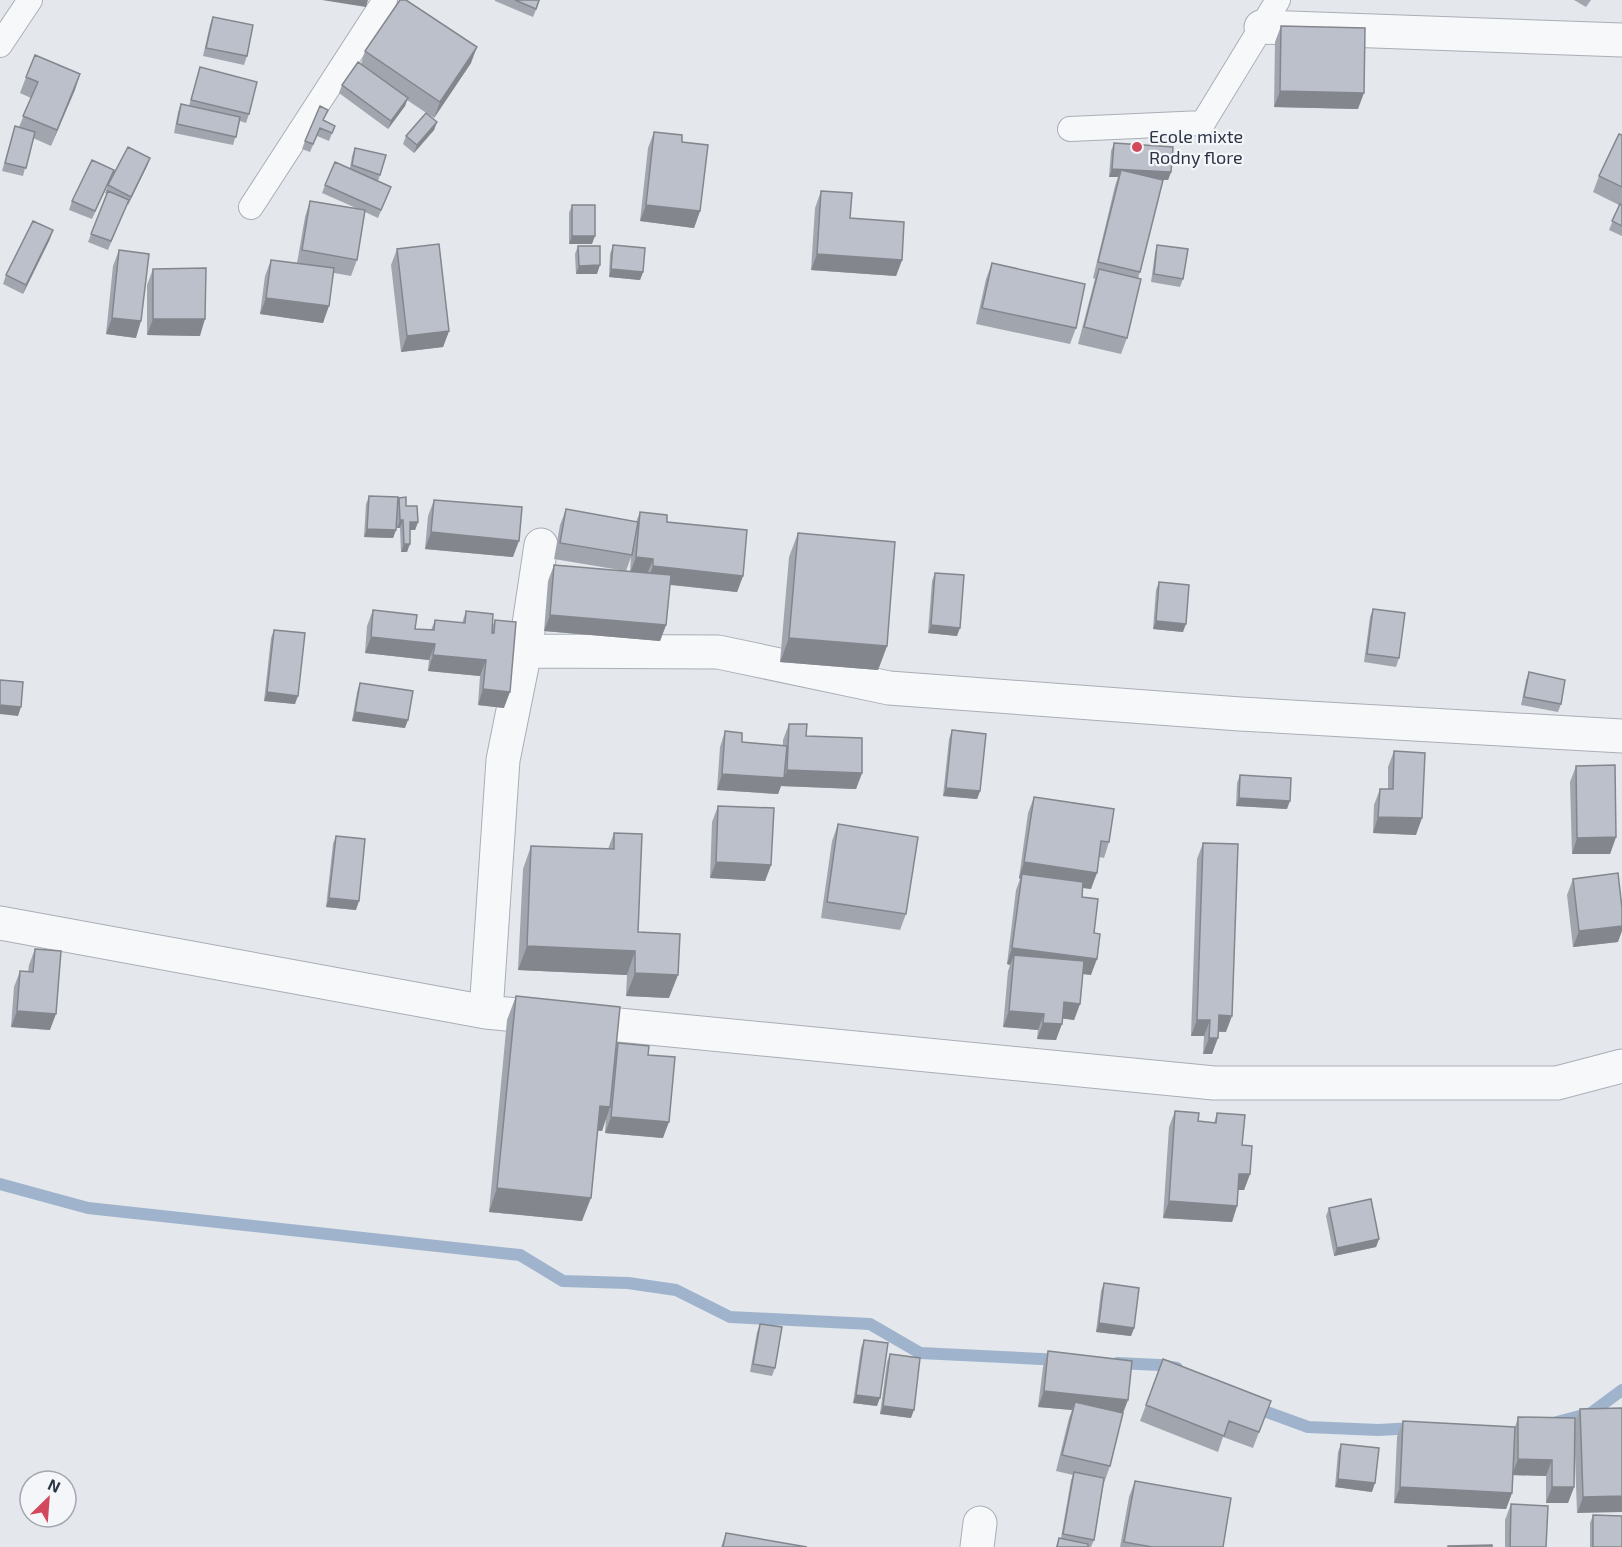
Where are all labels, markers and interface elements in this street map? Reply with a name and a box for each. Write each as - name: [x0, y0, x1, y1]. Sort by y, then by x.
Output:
- place label: Ecole mixte Rodny flore: [1149, 125, 1243, 168]
- marker: Ecole mixte Rodny flore: [1130, 140, 1144, 154]
- north arrow: [18, 1469, 78, 1529]
- text: N: [45, 1474, 64, 1496]

